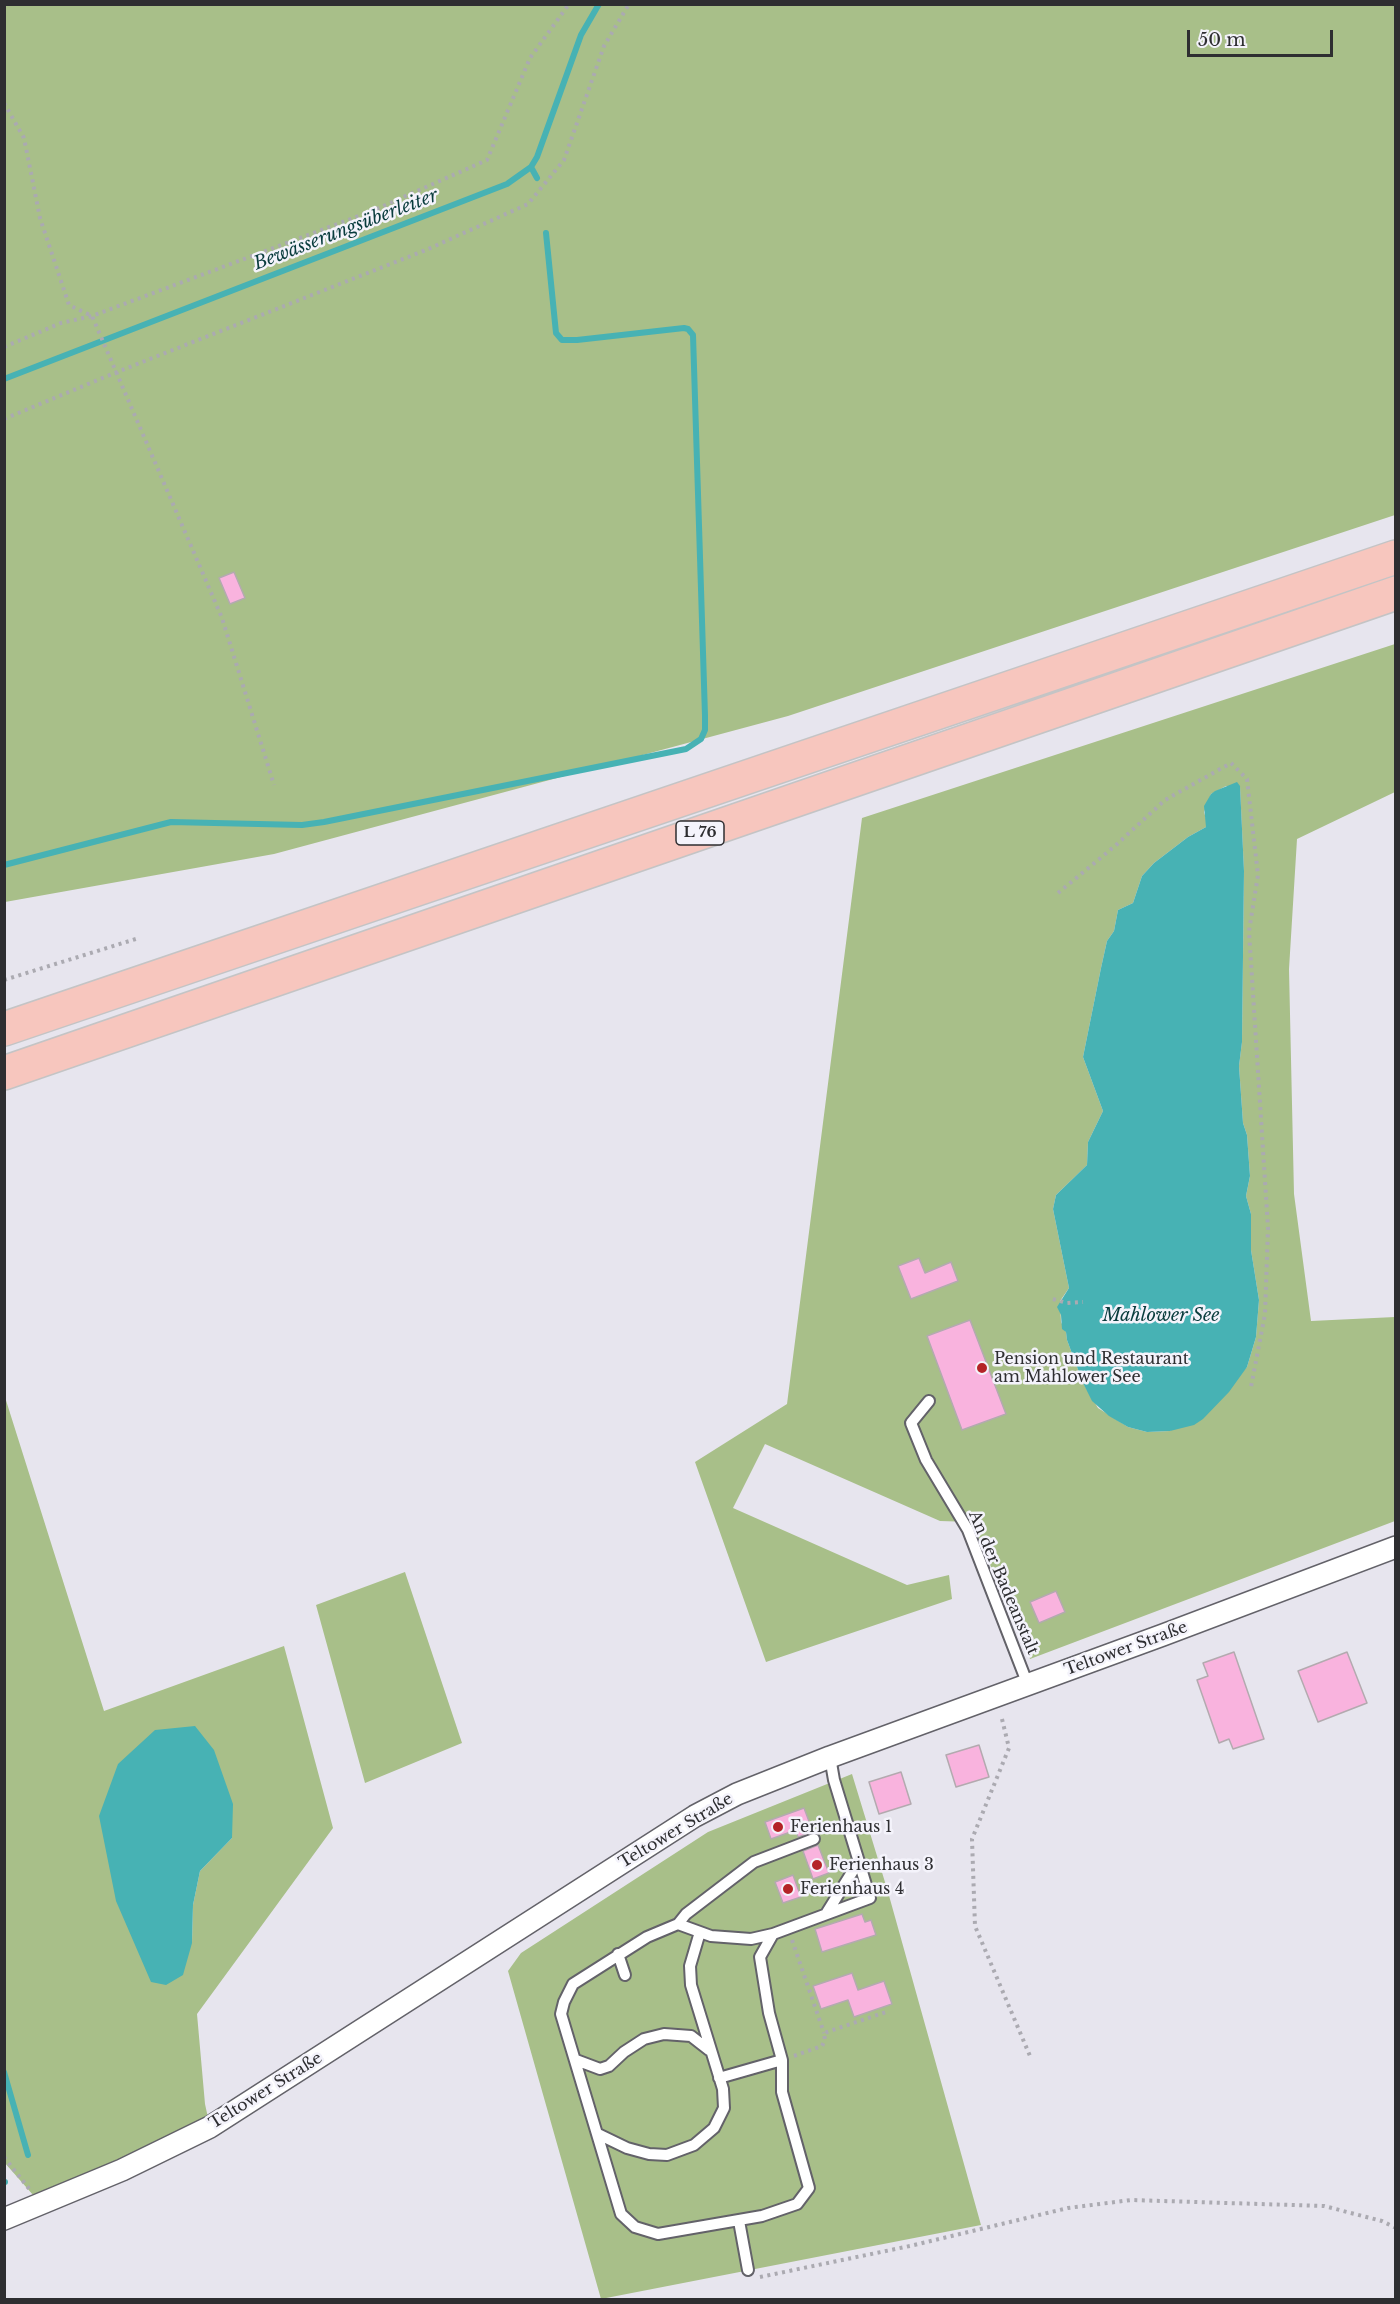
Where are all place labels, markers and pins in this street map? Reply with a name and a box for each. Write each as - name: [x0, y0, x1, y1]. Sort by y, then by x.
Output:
- place label: Pension und Restaurant am Mahlower See: [994, 1349, 1189, 1387]
- marker: Pension und Restaurant am Mahlower See: [975, 1361, 989, 1375]
- place label: Ferienhaus 1: [790, 1817, 892, 1837]
- marker: Ferienhaus 1: [771, 1820, 785, 1834]
- place label: Ferienhaus 3: [829, 1855, 934, 1875]
- marker: Ferienhaus 3: [810, 1858, 824, 1872]
- place label: Ferienhaus 4: [800, 1879, 904, 1899]
- marker: Ferienhaus 4: [781, 1882, 795, 1896]

